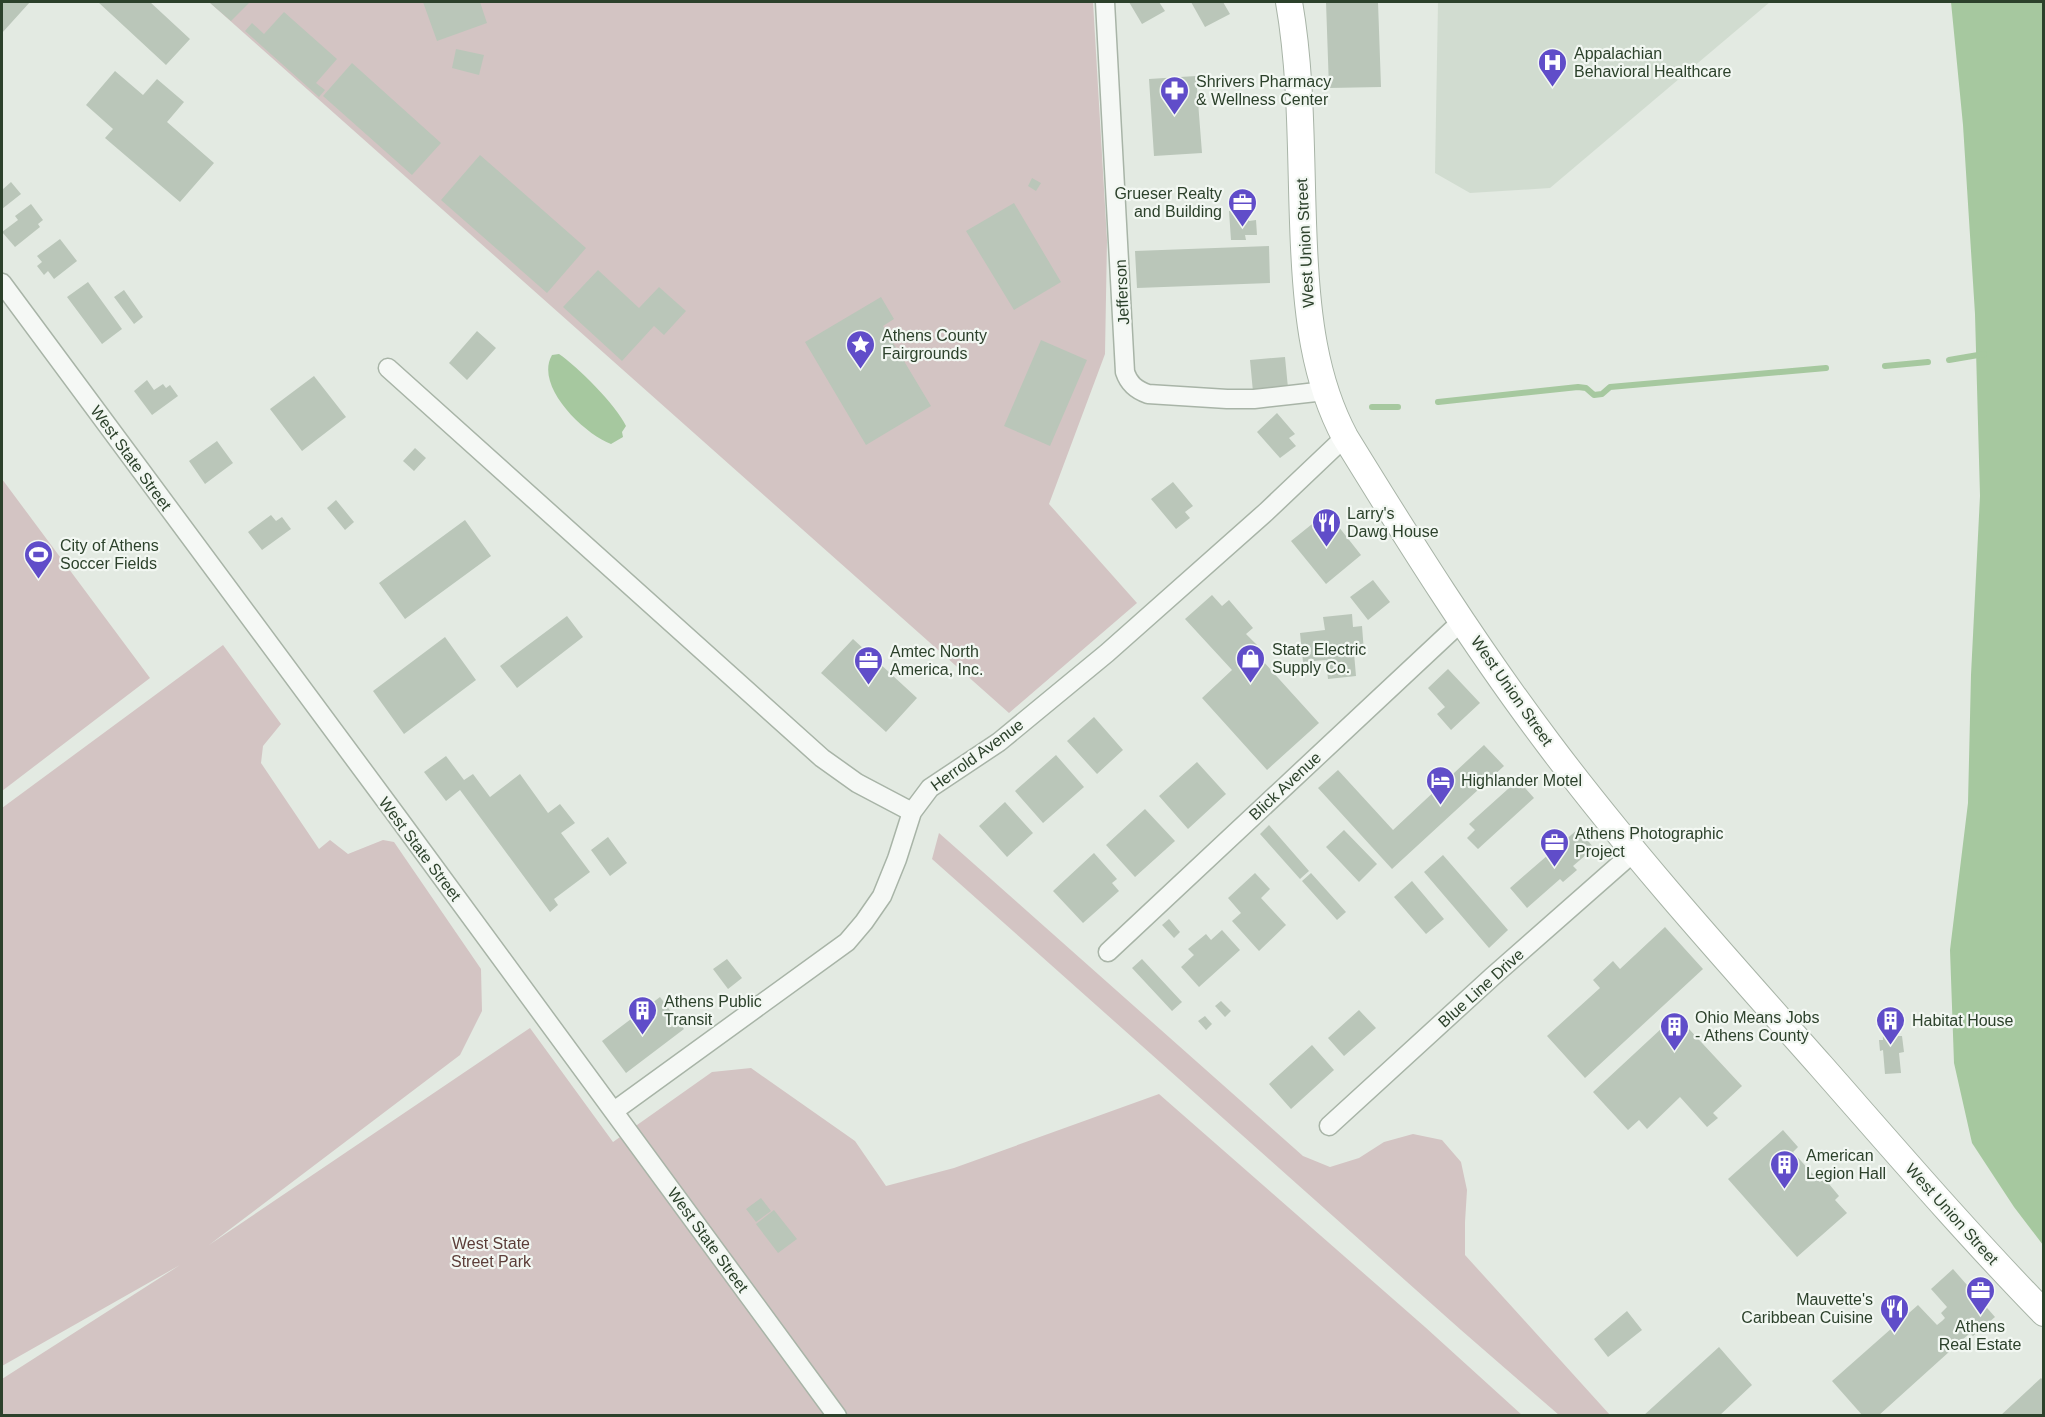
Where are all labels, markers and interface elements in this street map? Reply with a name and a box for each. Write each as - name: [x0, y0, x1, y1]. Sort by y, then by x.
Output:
- place label: Appalachian Behavioral Healthcare: [1574, 45, 1732, 80]
- hospital icon: Appalachian Behavioral Healthcare: [1537, 46, 1569, 88]
- place label: Shrivers Pharmacy & Wellness Center: [1196, 73, 1331, 108]
- pharmacy icon: Shrivers Pharmacy & Wellness Center: [1159, 74, 1191, 116]
- street label: West Union Street: [1293, 177, 1317, 308]
- place label: Grueser Realty and Building: [1114, 185, 1222, 220]
- office icon: Grueser Realty and Building: [1227, 186, 1259, 228]
- street label: Jefferson: [1112, 259, 1132, 325]
- place label: Athens County Fairgrounds: [882, 327, 987, 362]
- place icon: Athens County Fairgrounds: [845, 328, 877, 370]
- street label: West State Street: [87, 402, 175, 514]
- place label: Larry's Dawg House: [1347, 505, 1439, 540]
- restaurant icon: Larry's Dawg House: [1310, 506, 1342, 548]
- place label: City of Athens Soccer Fields: [60, 537, 159, 572]
- sports icon: City of Athens Soccer Fields: [23, 538, 55, 580]
- street label: West Union Street: [1468, 633, 1556, 749]
- place label: State Electric Supply Co.: [1272, 641, 1366, 676]
- shop icon: State Electric Supply Co.: [1235, 642, 1267, 684]
- place label: Amtec North America, Inc.: [890, 643, 983, 678]
- office icon: Amtec North America, Inc.: [853, 644, 885, 686]
- street label: Herrold Avenue: [928, 716, 1027, 794]
- street label: Blick Avenue: [1246, 749, 1324, 823]
- hotel icon: Highlander Motel: [1424, 764, 1456, 806]
- place label: Highlander Motel: [1461, 772, 1582, 789]
- street label: West State Street: [376, 794, 465, 905]
- place label: Athens Photographic Project: [1575, 825, 1724, 860]
- office icon: Athens Photographic Project: [1538, 826, 1570, 868]
- street label: Blue Line Drive: [1435, 945, 1527, 1031]
- place label: Athens Public Transit: [664, 993, 762, 1028]
- building icon: Athens Public Transit: [627, 994, 659, 1036]
- building icon: Habitat House: [1875, 1004, 1907, 1046]
- place label: Ohio Means Jobs - Athens County: [1695, 1009, 1820, 1044]
- building icon: Ohio Means Jobs - Athens County: [1658, 1010, 1690, 1052]
- place label: Habitat House: [1912, 1012, 2013, 1029]
- place label: American Legion Hall: [1806, 1147, 1886, 1182]
- building icon: American Legion Hall: [1769, 1148, 1801, 1190]
- street label: West Union Street: [1902, 1160, 2002, 1268]
- street label: West State Street: [664, 1184, 752, 1296]
- park label: West State Street Park: [451, 1235, 532, 1270]
- office icon: Athens Real Estate: [1964, 1274, 1996, 1316]
- place label: Mauvette's Caribbean Cuisine: [1741, 1291, 1873, 1326]
- restaurant icon: Mauvette's Caribbean Cuisine: [1878, 1292, 1910, 1334]
- place label: Athens Real Estate: [1939, 1318, 2021, 1353]

